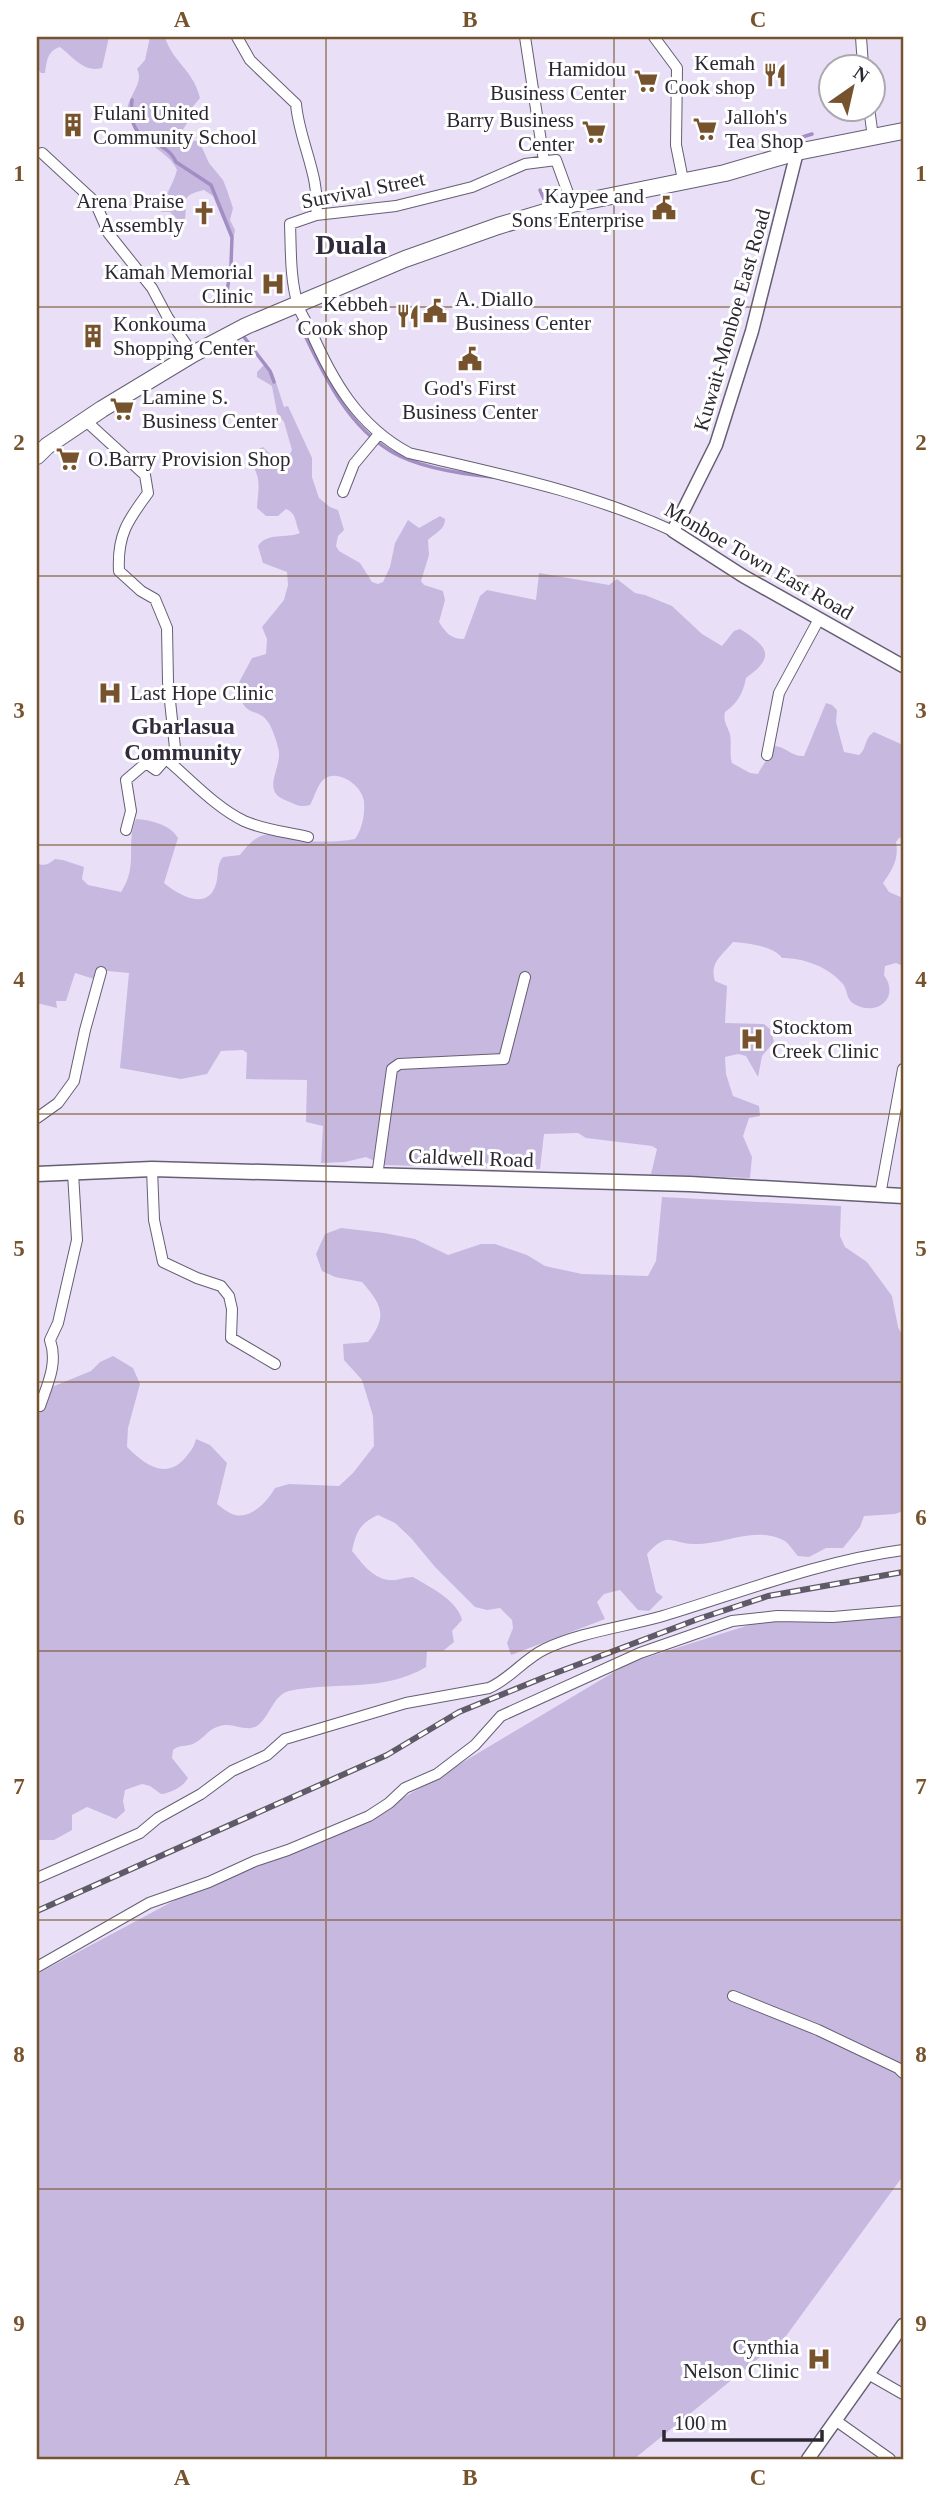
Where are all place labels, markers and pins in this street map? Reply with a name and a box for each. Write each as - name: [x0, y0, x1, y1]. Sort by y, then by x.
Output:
- place label: Kemah Cook shop: [665, 51, 755, 99]
- place label: Hamidou Business Center: [490, 57, 626, 105]
- restaurant icon: Kemah Cook shop: [761, 61, 789, 89]
- supermarket icon: Hamidou Business Center: [632, 67, 660, 95]
- place label: Fulani United Community School: [93, 101, 257, 149]
- place label: Jalloh's Tea Shop: [725, 105, 803, 153]
- place label: Barry Business Center: [446, 108, 574, 156]
- building icon: Fulani United Community School: [59, 111, 87, 139]
- supermarket icon: Jalloh's Tea Shop: [691, 115, 719, 143]
- supermarket icon: Barry Business Center: [580, 118, 608, 146]
- place label: Kaypee and Sons Enterprise: [512, 184, 644, 232]
- place label: Arena Praise Assembly: [76, 189, 185, 237]
- public building icon: Kaypee and Sons Enterprise: [650, 194, 678, 222]
- church icon: Arena Praise Assembly: [190, 199, 218, 227]
- place label: Kamah Memorial Clinic: [104, 260, 253, 308]
- hospital icon: Kamah Memorial Clinic: [259, 270, 287, 298]
- place label: A. Diallo Business Center: [455, 287, 591, 335]
- place label: Kebbeh Cook shop: [298, 292, 388, 340]
- public building icon: A. Diallo Business Center: [421, 297, 449, 325]
- restaurant icon: Kebbeh Cook shop: [394, 302, 422, 330]
- place label: Konkouma Shopping Center: [113, 312, 255, 360]
- building icon: Konkouma Shopping Center: [79, 322, 107, 350]
- public building icon: God's First Business Center: [456, 345, 484, 373]
- place label: God's First Business Center: [402, 376, 538, 424]
- place label: Lamine S. Business Center: [142, 385, 278, 433]
- supermarket icon: Lamine S. Business Center: [108, 395, 136, 423]
- supermarket icon: O.Barry Provision Shop: [54, 445, 82, 473]
- place label: O.Barry Provision Shop: [88, 447, 290, 471]
- hospital icon: Last Hope Clinic: [96, 679, 124, 707]
- place label: Last Hope Clinic: [130, 681, 273, 705]
- place label: Stocktom Creek Clinic: [772, 1015, 879, 1063]
- hospital icon: Stocktom Creek Clinic: [738, 1025, 766, 1053]
- place label: Cynthia Nelson Clinic: [683, 2335, 800, 2383]
- hospital icon: Cynthia Nelson Clinic: [805, 2345, 833, 2373]

